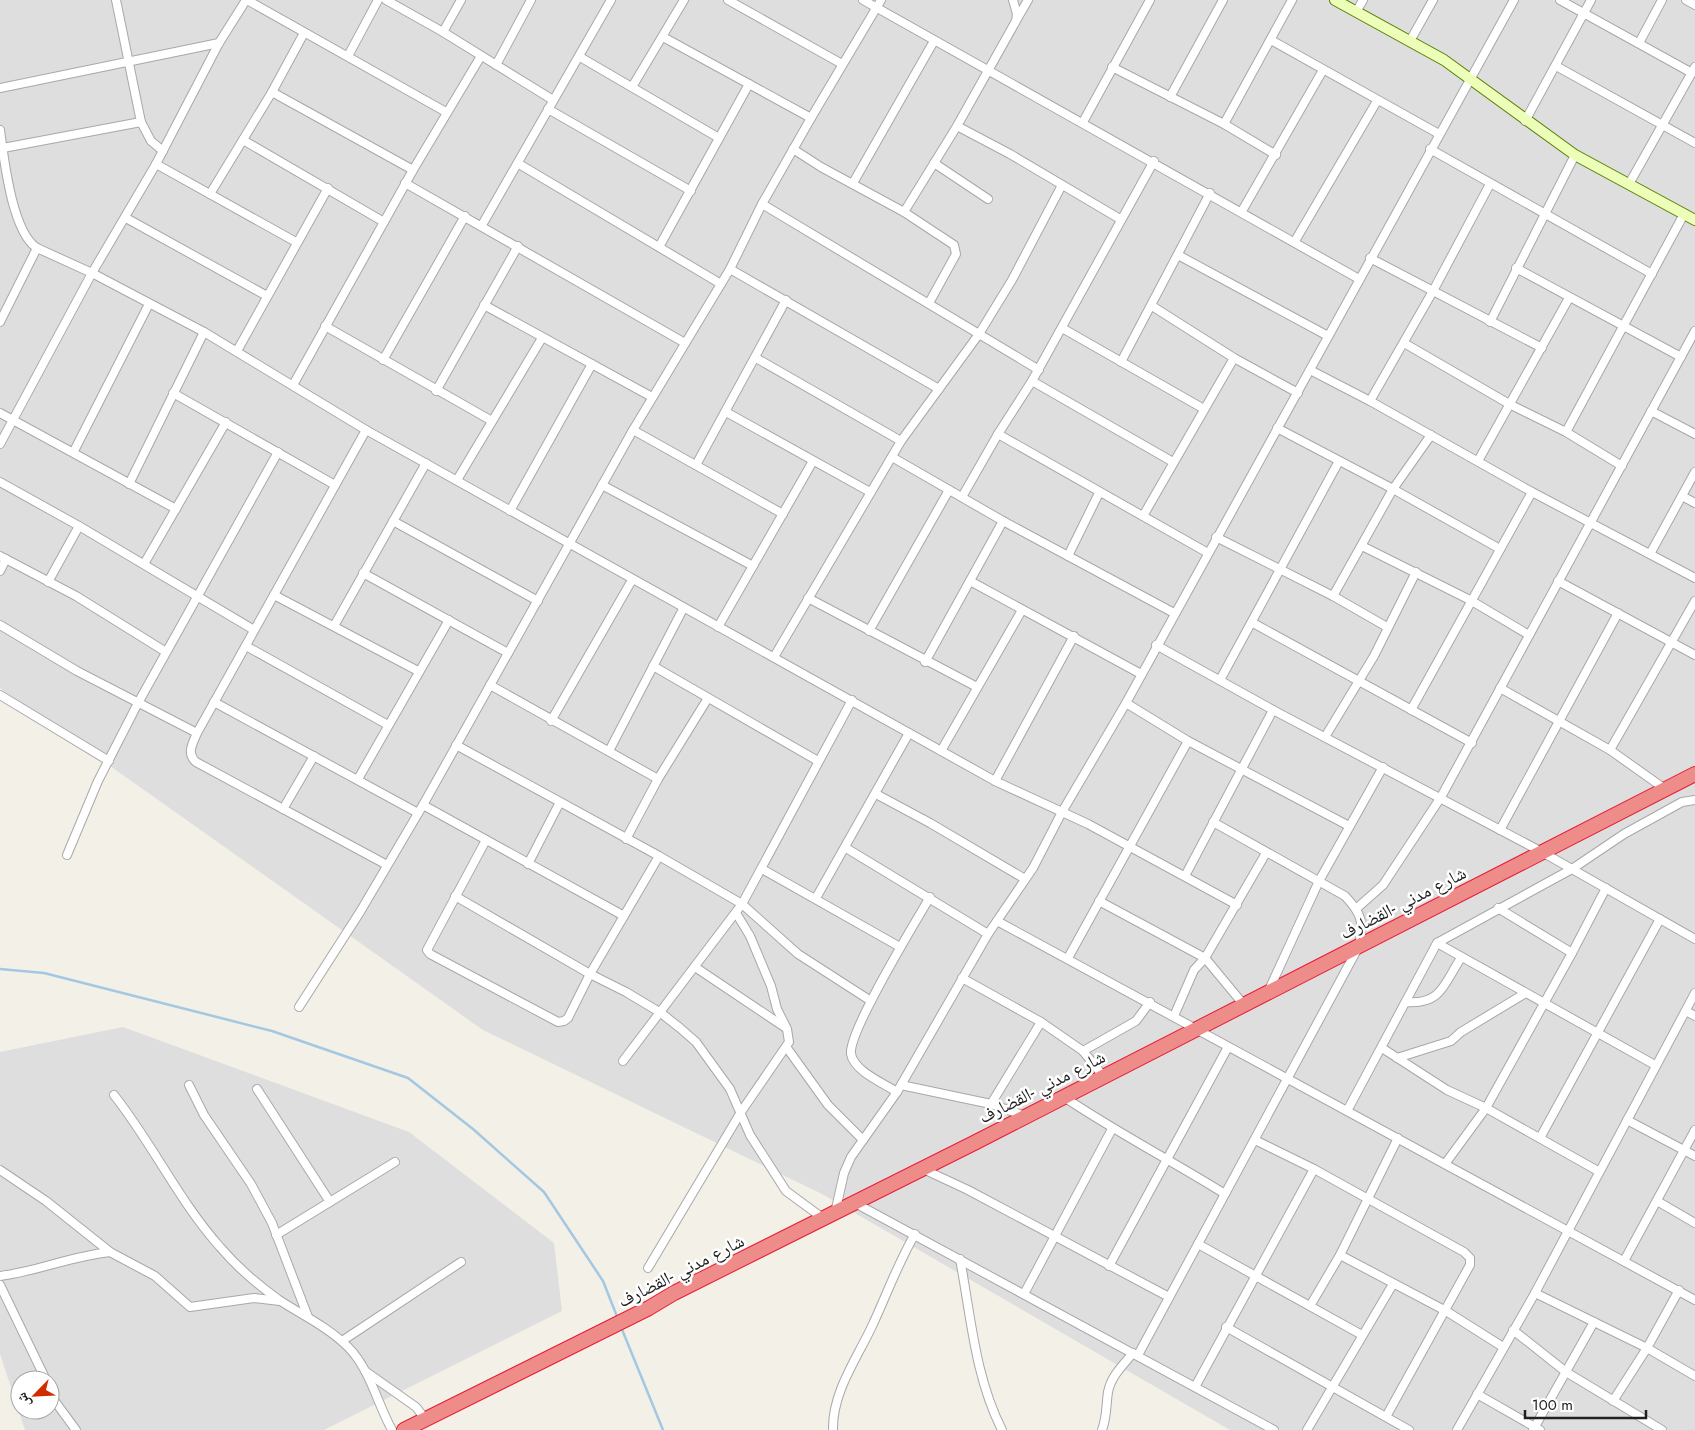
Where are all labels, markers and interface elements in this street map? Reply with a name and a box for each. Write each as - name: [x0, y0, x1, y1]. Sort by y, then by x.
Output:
- street label: شارع مدني -القضارف: [1335, 860, 1471, 947]
- street label: شارع مدني -القضارف: [974, 1044, 1110, 1131]
- street label: شارع مدني -القضارف: [613, 1228, 749, 1315]
- north arrow: [10, 1370, 60, 1420]
- scale bar: [1525, 1388, 1646, 1420]
- text: ش: [11, 1389, 35, 1411]
- text: 100 m: [1532, 1394, 1573, 1416]

